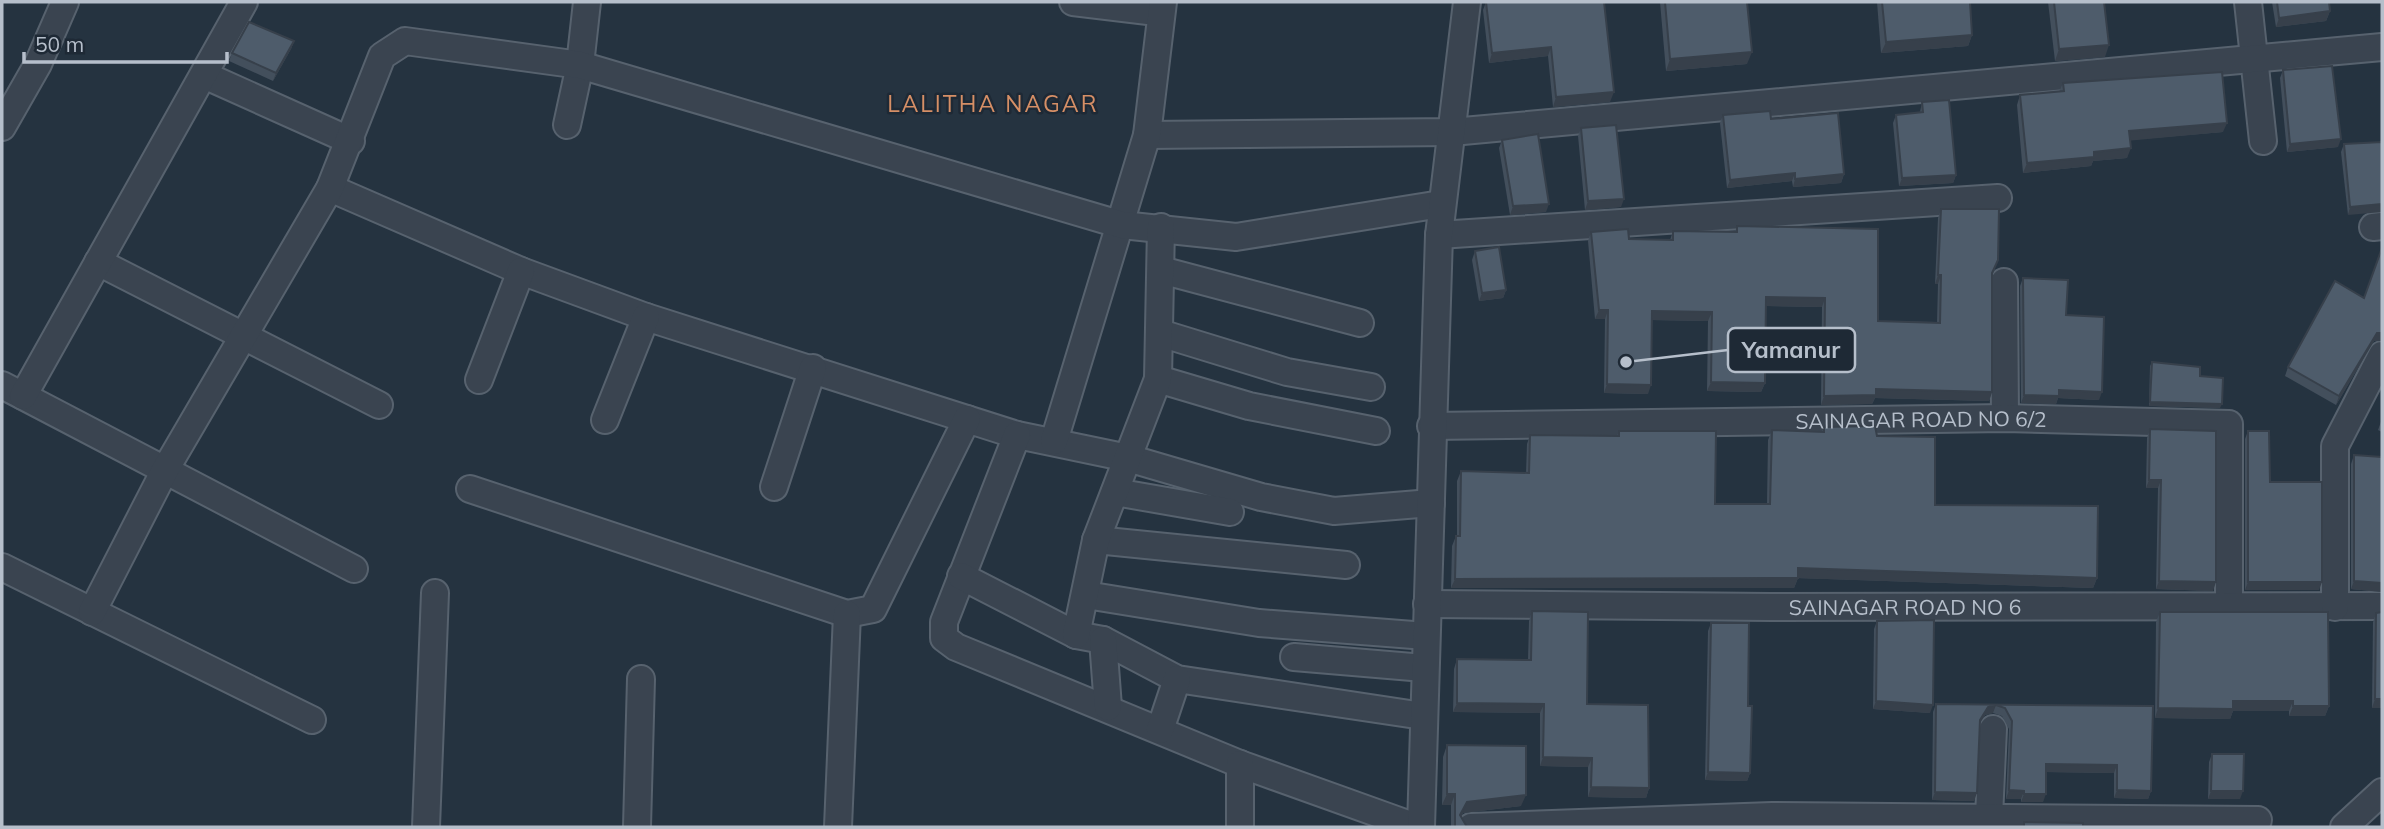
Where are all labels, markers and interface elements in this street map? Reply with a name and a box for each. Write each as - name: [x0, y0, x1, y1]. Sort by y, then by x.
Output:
- scale bar: [24, 21, 228, 65]
- text: 50 m: [35, 31, 84, 57]
- district label: LALITHA NAGAR: [887, 89, 1099, 118]
- callout: Yamanur: [1728, 328, 1855, 372]
- text: Yamanur: [1741, 335, 1840, 364]
- street label: SAINAGAR ROAD NO 6/2: [1795, 405, 2047, 434]
- street label: SAINAGAR ROAD NO 6: [1789, 594, 2021, 620]

